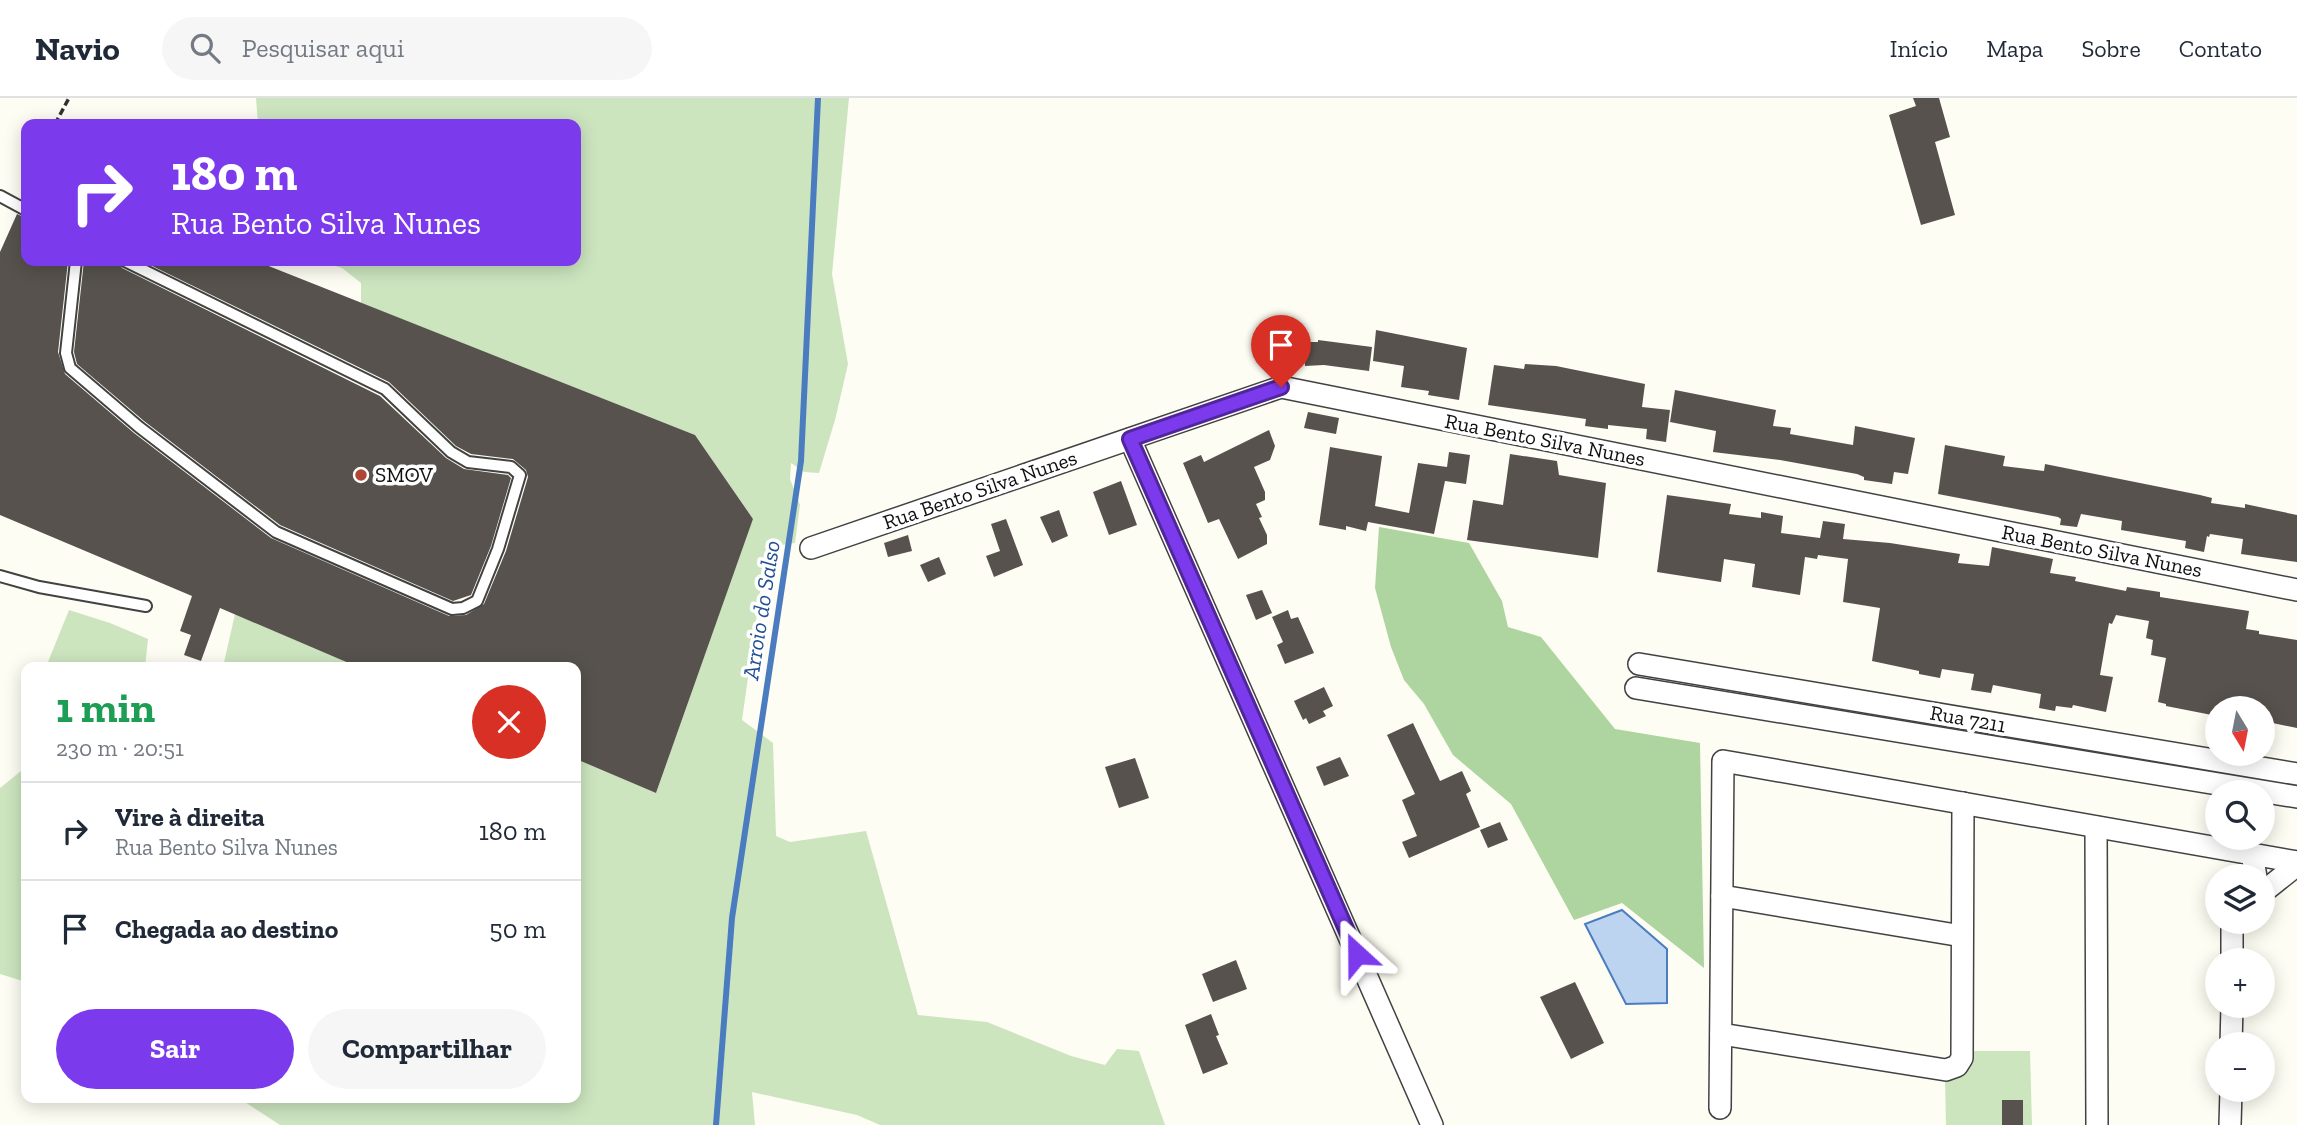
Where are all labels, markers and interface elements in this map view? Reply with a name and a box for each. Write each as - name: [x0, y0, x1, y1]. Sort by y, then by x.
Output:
- search box: [162, 17, 652, 80]
- text: Navio: [35, 29, 120, 68]
- icon: search: [186, 29, 224, 67]
- text: Pesquisar aqui: [242, 32, 404, 64]
- text: Início: [1890, 34, 1948, 63]
- text: Mapa: [1986, 34, 2043, 63]
- text: Sobre: [2081, 34, 2141, 63]
- text: Contato: [2179, 34, 2262, 63]
- text: 180 m: [171, 144, 298, 203]
- icon: right: [56, 147, 147, 238]
- text: Rua Bento Silva Nunes: [171, 204, 481, 242]
- pin: [1251, 315, 1311, 387]
- icon: arrive: [1262, 326, 1300, 364]
- street label: Rua Bento Silva Nunes: [1443, 408, 1647, 471]
- street label: Rua Bento Silva Nunes: [880, 445, 1080, 534]
- place label: SMOV: [375, 462, 433, 487]
- marker: SMOV: [353, 467, 369, 483]
- street label: Rua Bento Silva Nunes: [2000, 519, 2204, 582]
- water label: Arroio do Salso: [736, 538, 786, 683]
- text: 1 min: [56, 682, 155, 733]
- button: close: [472, 685, 546, 759]
- north arrow: [2205, 696, 2275, 766]
- map controls: [2205, 696, 2275, 1102]
- street label: Rua 7211: [1928, 700, 2008, 737]
- text: 230 m · 20:51: [56, 734, 184, 762]
- button: search: [2205, 780, 2275, 850]
- text: Vire à direita: [115, 801, 265, 833]
- icon: right: [56, 812, 94, 850]
- text: 180 m: [479, 815, 546, 847]
- text: Rua Bento Silva Nunes: [115, 833, 338, 861]
- button: layers: [2205, 864, 2275, 934]
- icon: arrive: [56, 910, 94, 948]
- text: Chegada ao destino: [115, 913, 338, 945]
- text: 50 m: [489, 913, 546, 945]
- position arrow: [1320, 917, 1394, 991]
- button: +: [2205, 948, 2275, 1018]
- button: Sair: [56, 1009, 294, 1089]
- button: Compartilhar: [308, 1009, 546, 1089]
- button: −: [2205, 1032, 2275, 1102]

